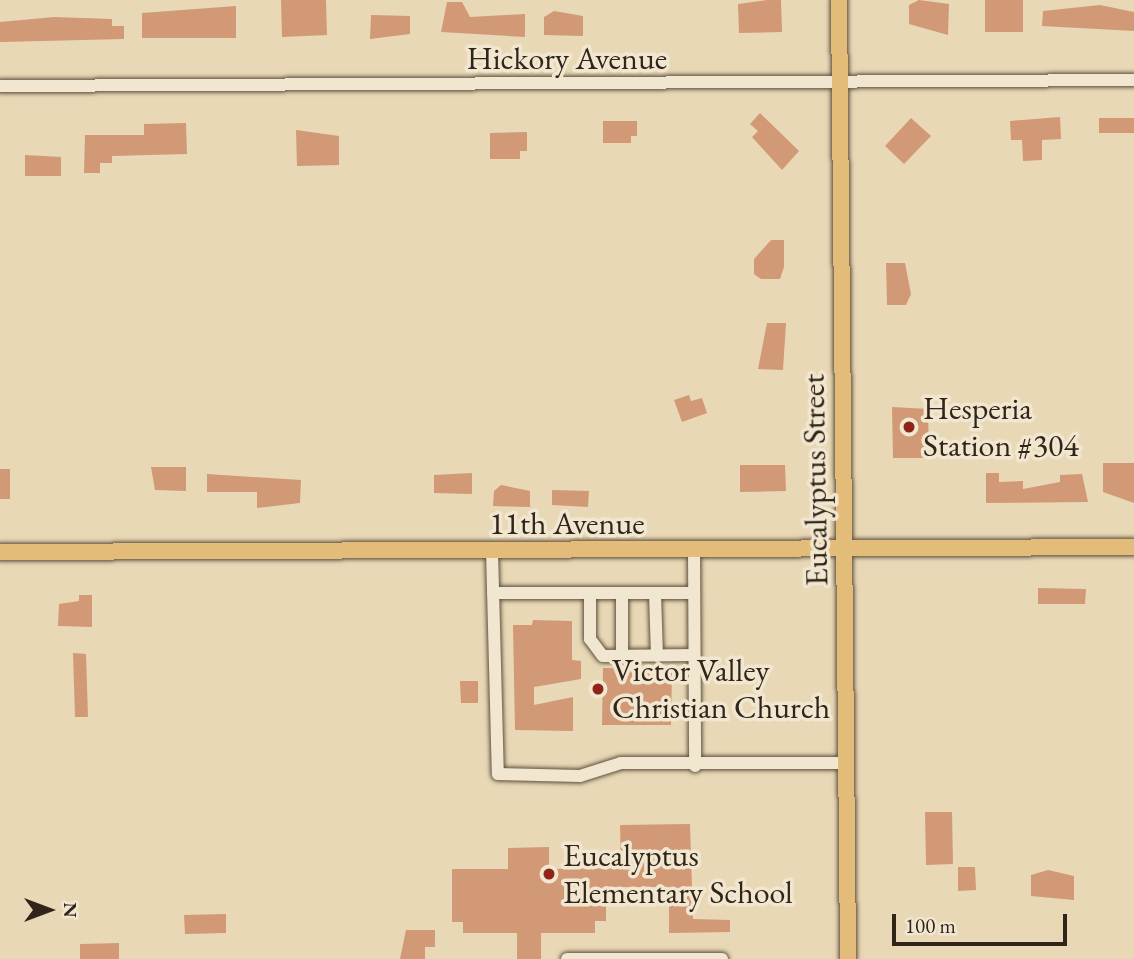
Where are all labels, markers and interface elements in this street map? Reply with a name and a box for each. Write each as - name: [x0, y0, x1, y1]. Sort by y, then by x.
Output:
- street label: Hickory Avenue: [467, 39, 667, 77]
- street label: Eucalyptus Street: [794, 373, 836, 587]
- place label: Hesperia Station #304: [923, 390, 1079, 465]
- marker: Hesperia Station #304: [901, 419, 917, 435]
- street label: 11th Avenue: [489, 504, 645, 542]
- place label: Victor Valley Christian Church: [612, 652, 830, 727]
- marker: Victor Valley Christian Church: [590, 681, 606, 697]
- place label: Eucalyptus Elementary School: [563, 837, 793, 912]
- marker: Eucalyptus Elementary School: [541, 866, 557, 882]
- north arrow: [14, 875, 84, 945]
- scale bar: [896, 900, 1071, 944]
- text: N: [58, 902, 83, 918]
- text: 100 m: [905, 912, 956, 939]

